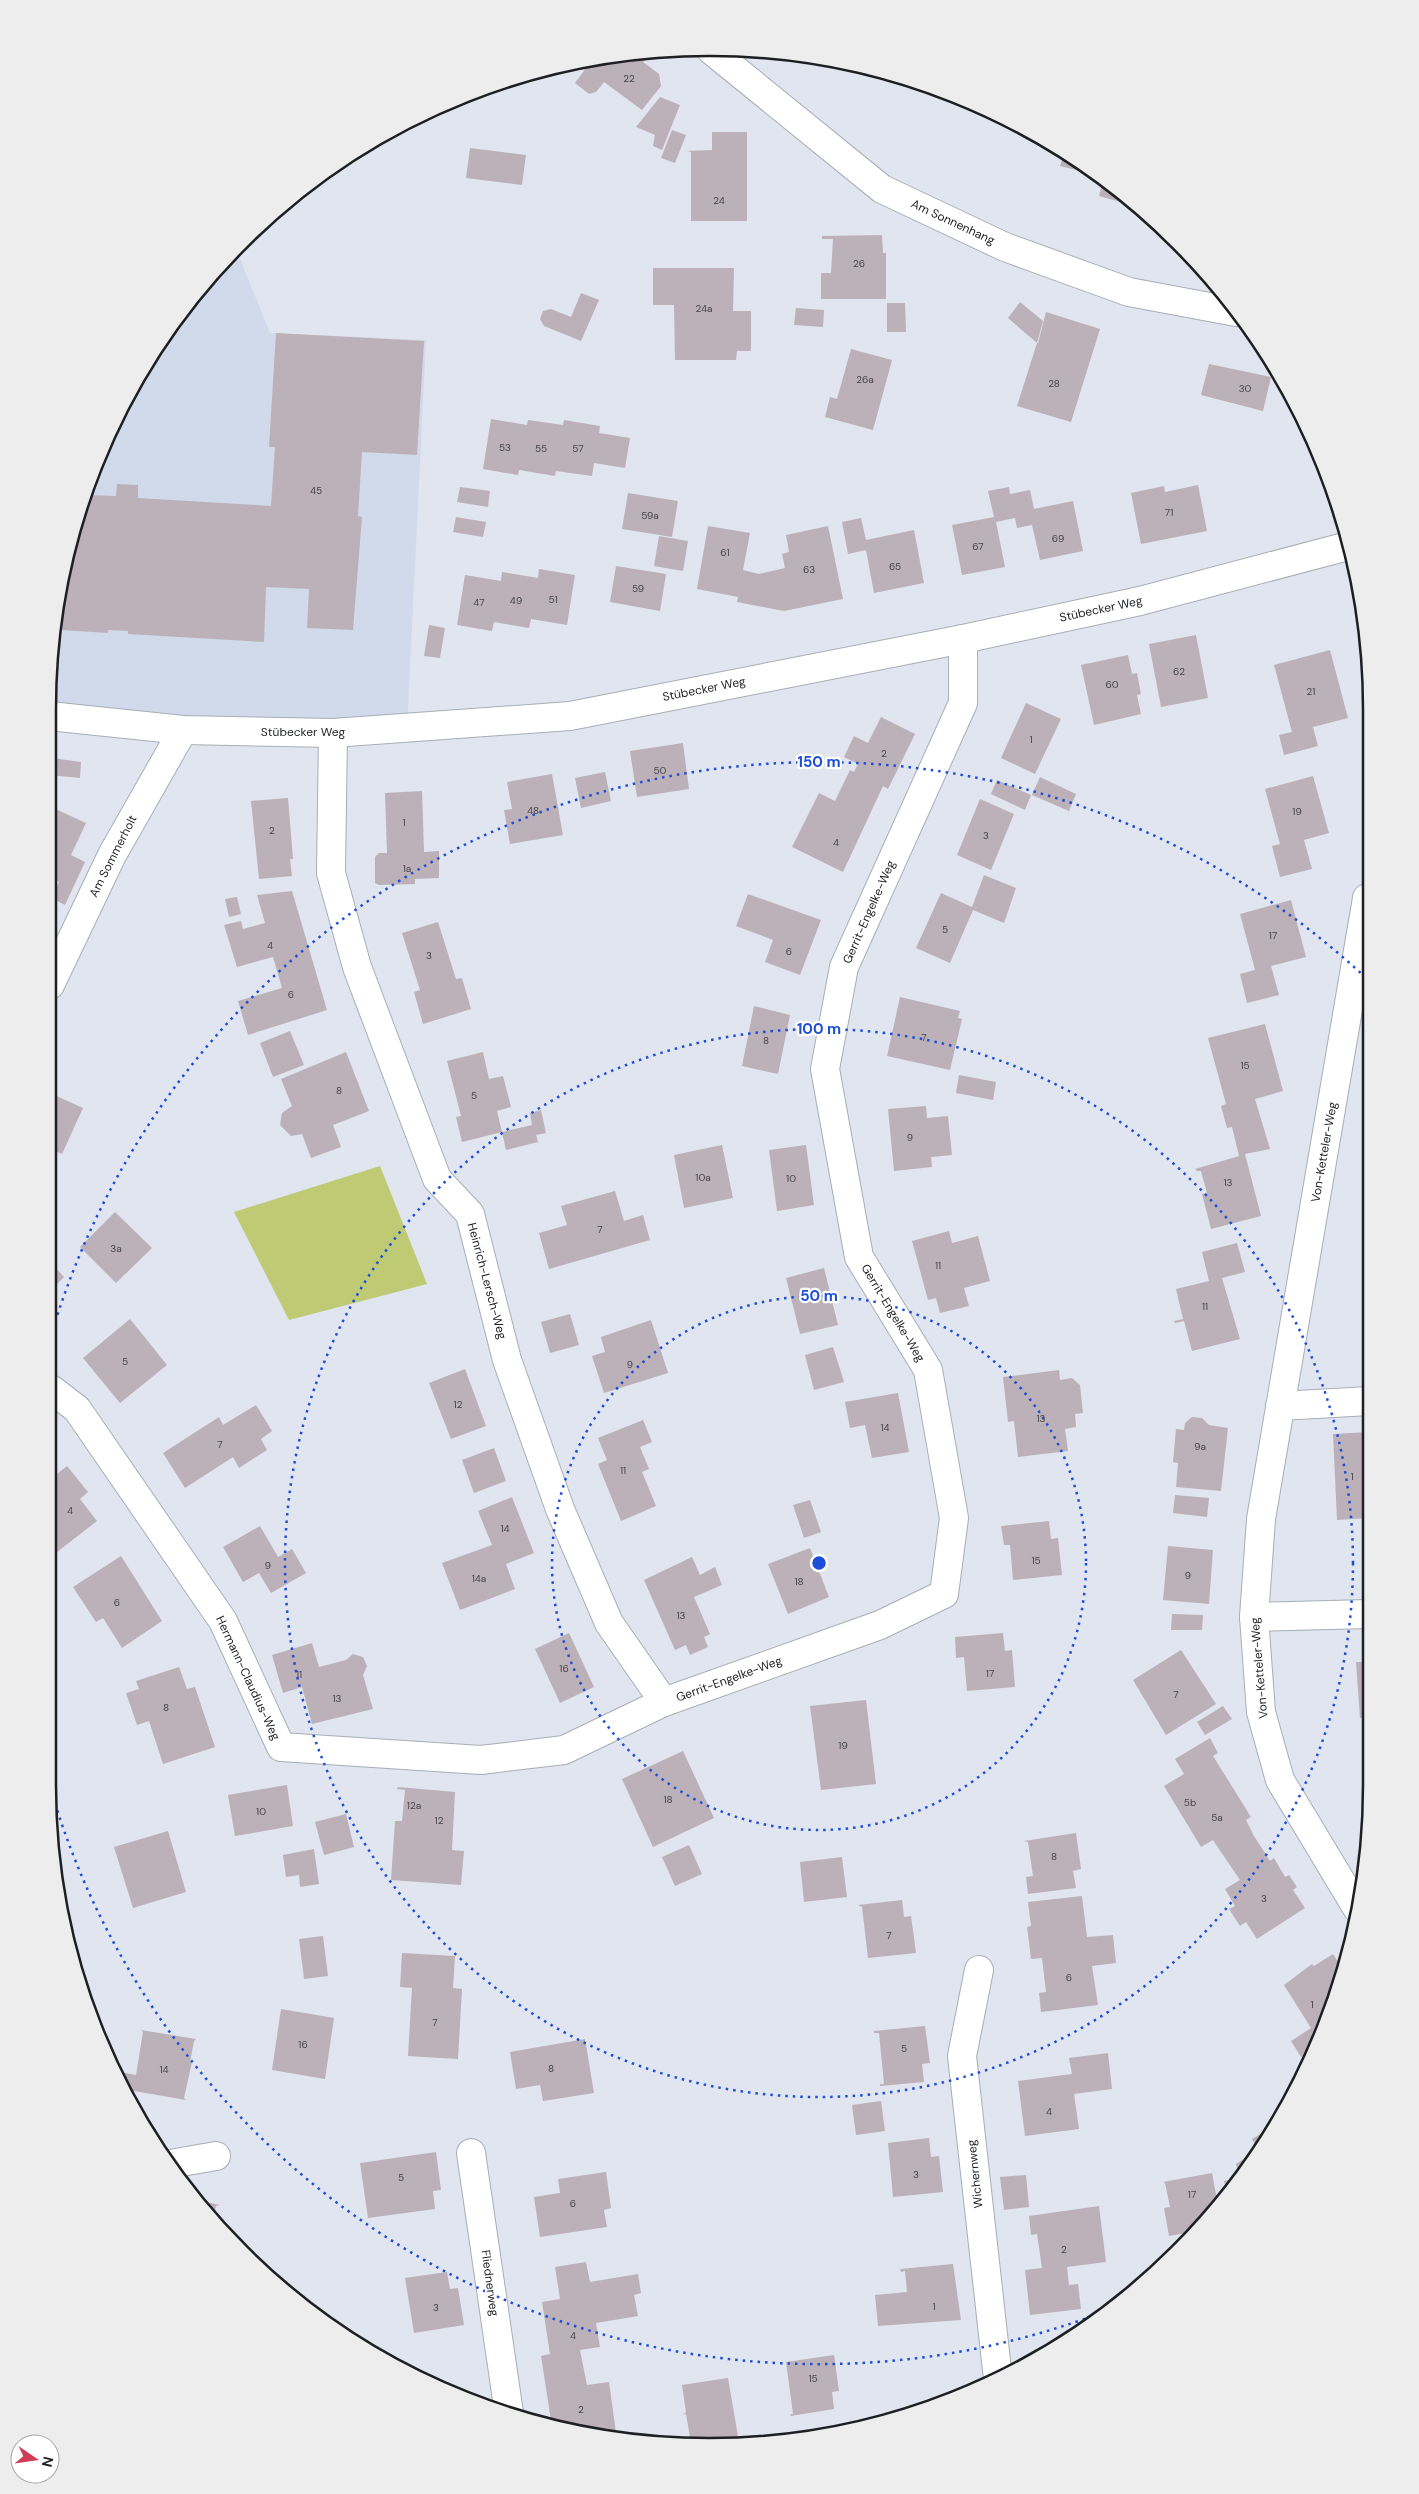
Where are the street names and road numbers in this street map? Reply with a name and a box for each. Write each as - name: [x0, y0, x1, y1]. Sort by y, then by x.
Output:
- street label: Am Sonnenhang: [909, 196, 998, 248]
- street label: Stübecker Weg: [1058, 592, 1144, 626]
- street label: Stübecker Weg: [661, 673, 747, 705]
- street label: Stübecker Weg: [261, 724, 345, 740]
- street label: Am Sommerholt: [85, 812, 141, 900]
- street label: Gerrit-Engelke-Weg: [839, 858, 899, 966]
- street label: Von-Ketteler-Weg: [1307, 1100, 1341, 1203]
- street label: Heinrich-Lersch-Weg: [464, 1221, 510, 1341]
- street label: Gerrit-Engelke-Weg: [857, 1261, 929, 1365]
- street label: Hermann-Claudius-Weg: [212, 1613, 284, 1743]
- street label: Von-Ketteler-Weg: [1247, 1616, 1271, 1719]
- street label: Gerrit-Engelke-Weg: [674, 1652, 784, 1706]
- street label: Wichernweg: [963, 2139, 987, 2209]
- street label: Fliednerweg: [477, 2249, 503, 2318]

